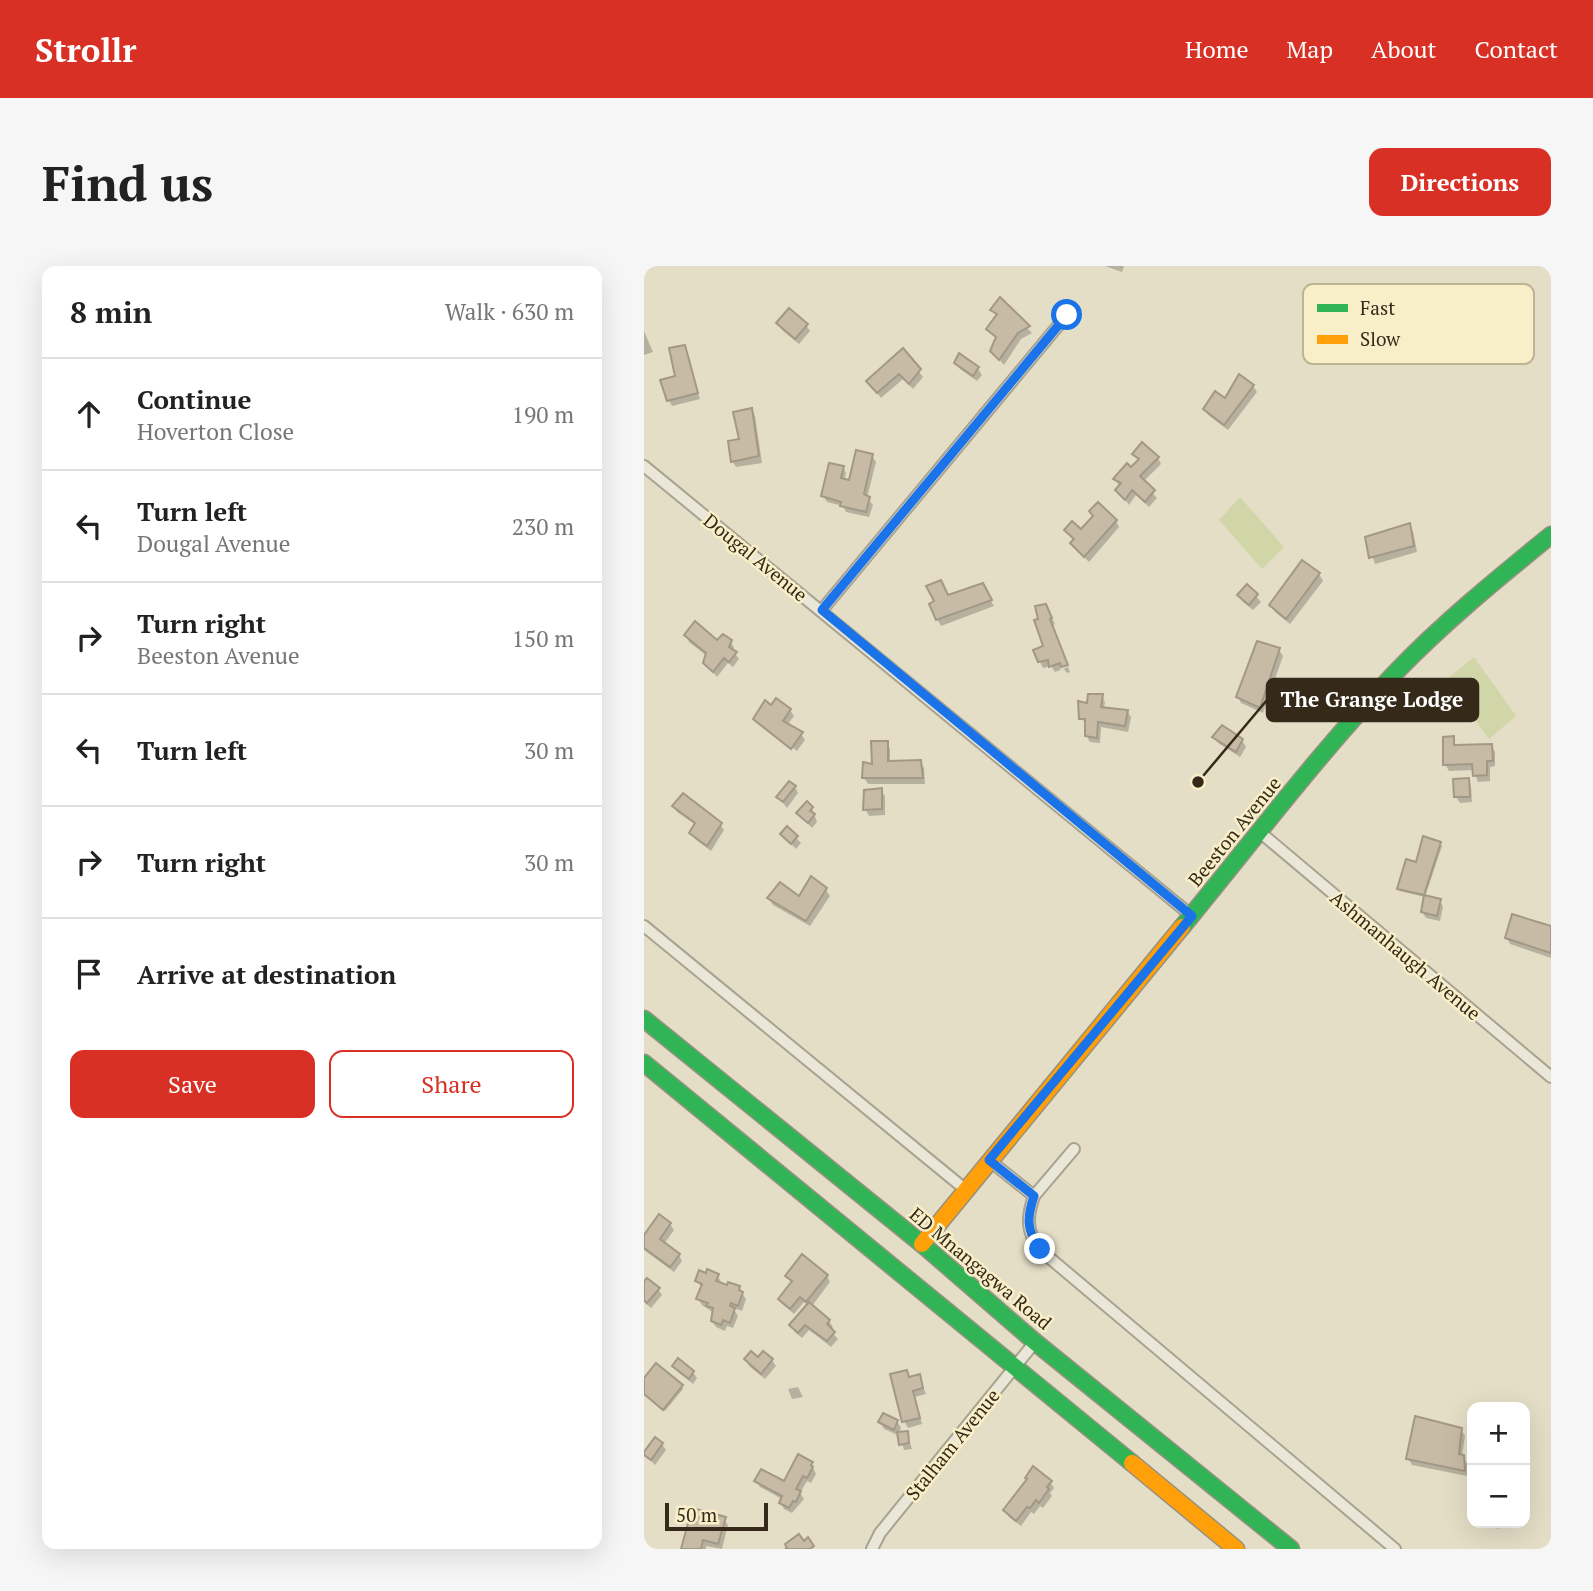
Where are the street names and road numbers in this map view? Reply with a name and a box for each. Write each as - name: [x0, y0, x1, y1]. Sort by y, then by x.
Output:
- street label: Dougal Avenue: [699, 507, 813, 607]
- street label: Beeston Avenue: [1182, 771, 1286, 891]
- street label: Ashmanhaugh Avenue: [1326, 885, 1486, 1025]
- street label: ED Mnangagwa Road: [905, 1201, 1057, 1335]
- street label: Stalham Avenue: [899, 1383, 1005, 1505]

